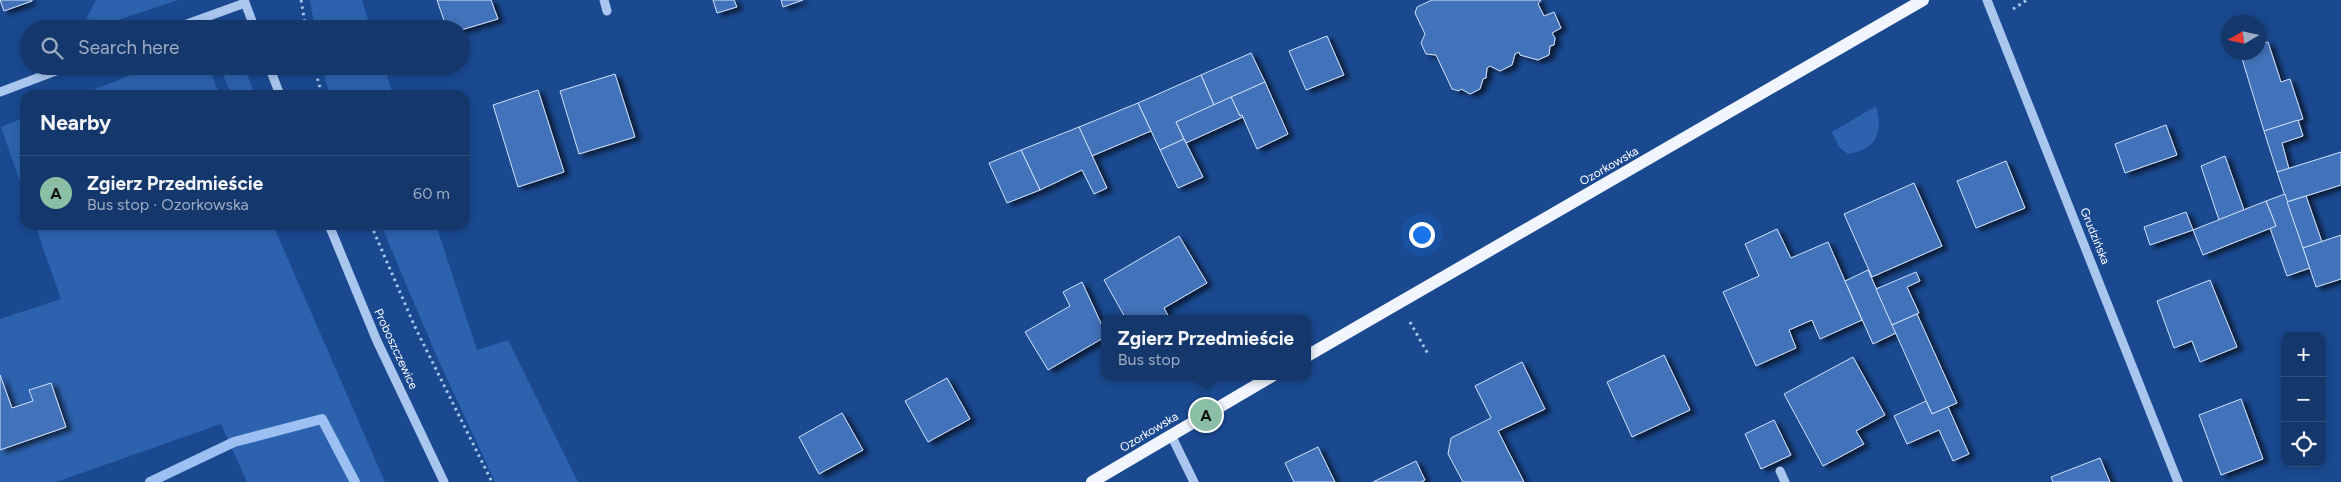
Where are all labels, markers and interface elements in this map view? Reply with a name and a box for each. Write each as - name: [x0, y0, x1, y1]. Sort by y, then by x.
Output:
- north arrow: [2221, 15, 2266, 60]
- search box: [20, 20, 470, 75]
- icon: search: [38, 34, 66, 62]
- text: Search here: [78, 36, 180, 59]
- text: Nearby: [40, 110, 111, 135]
- street label: Ozorkowska: [1577, 144, 1641, 188]
- text: Zgierz Przedmieście: [87, 172, 263, 195]
- text: A: [50, 184, 62, 203]
- text: 60 m: [413, 184, 450, 203]
- text: Bus stop · Ozorkowska: [87, 195, 249, 214]
- street label: Grudzińska: [2077, 206, 2113, 266]
- your location: [1409, 222, 1435, 248]
- street label: Proboszczewice: [371, 306, 421, 392]
- popup: [1101, 315, 1311, 380]
- text: Zgierz Przedmieście: [1118, 327, 1294, 350]
- map controls: [2281, 332, 2326, 467]
- button: +: [2281, 332, 2326, 377]
- text: Bus stop: [1118, 350, 1180, 369]
- button: −: [2281, 377, 2326, 422]
- pin: A: [1190, 396, 1222, 434]
- street label: Ozorkowska: [1117, 409, 1181, 455]
- button: locate: [2281, 422, 2326, 467]

